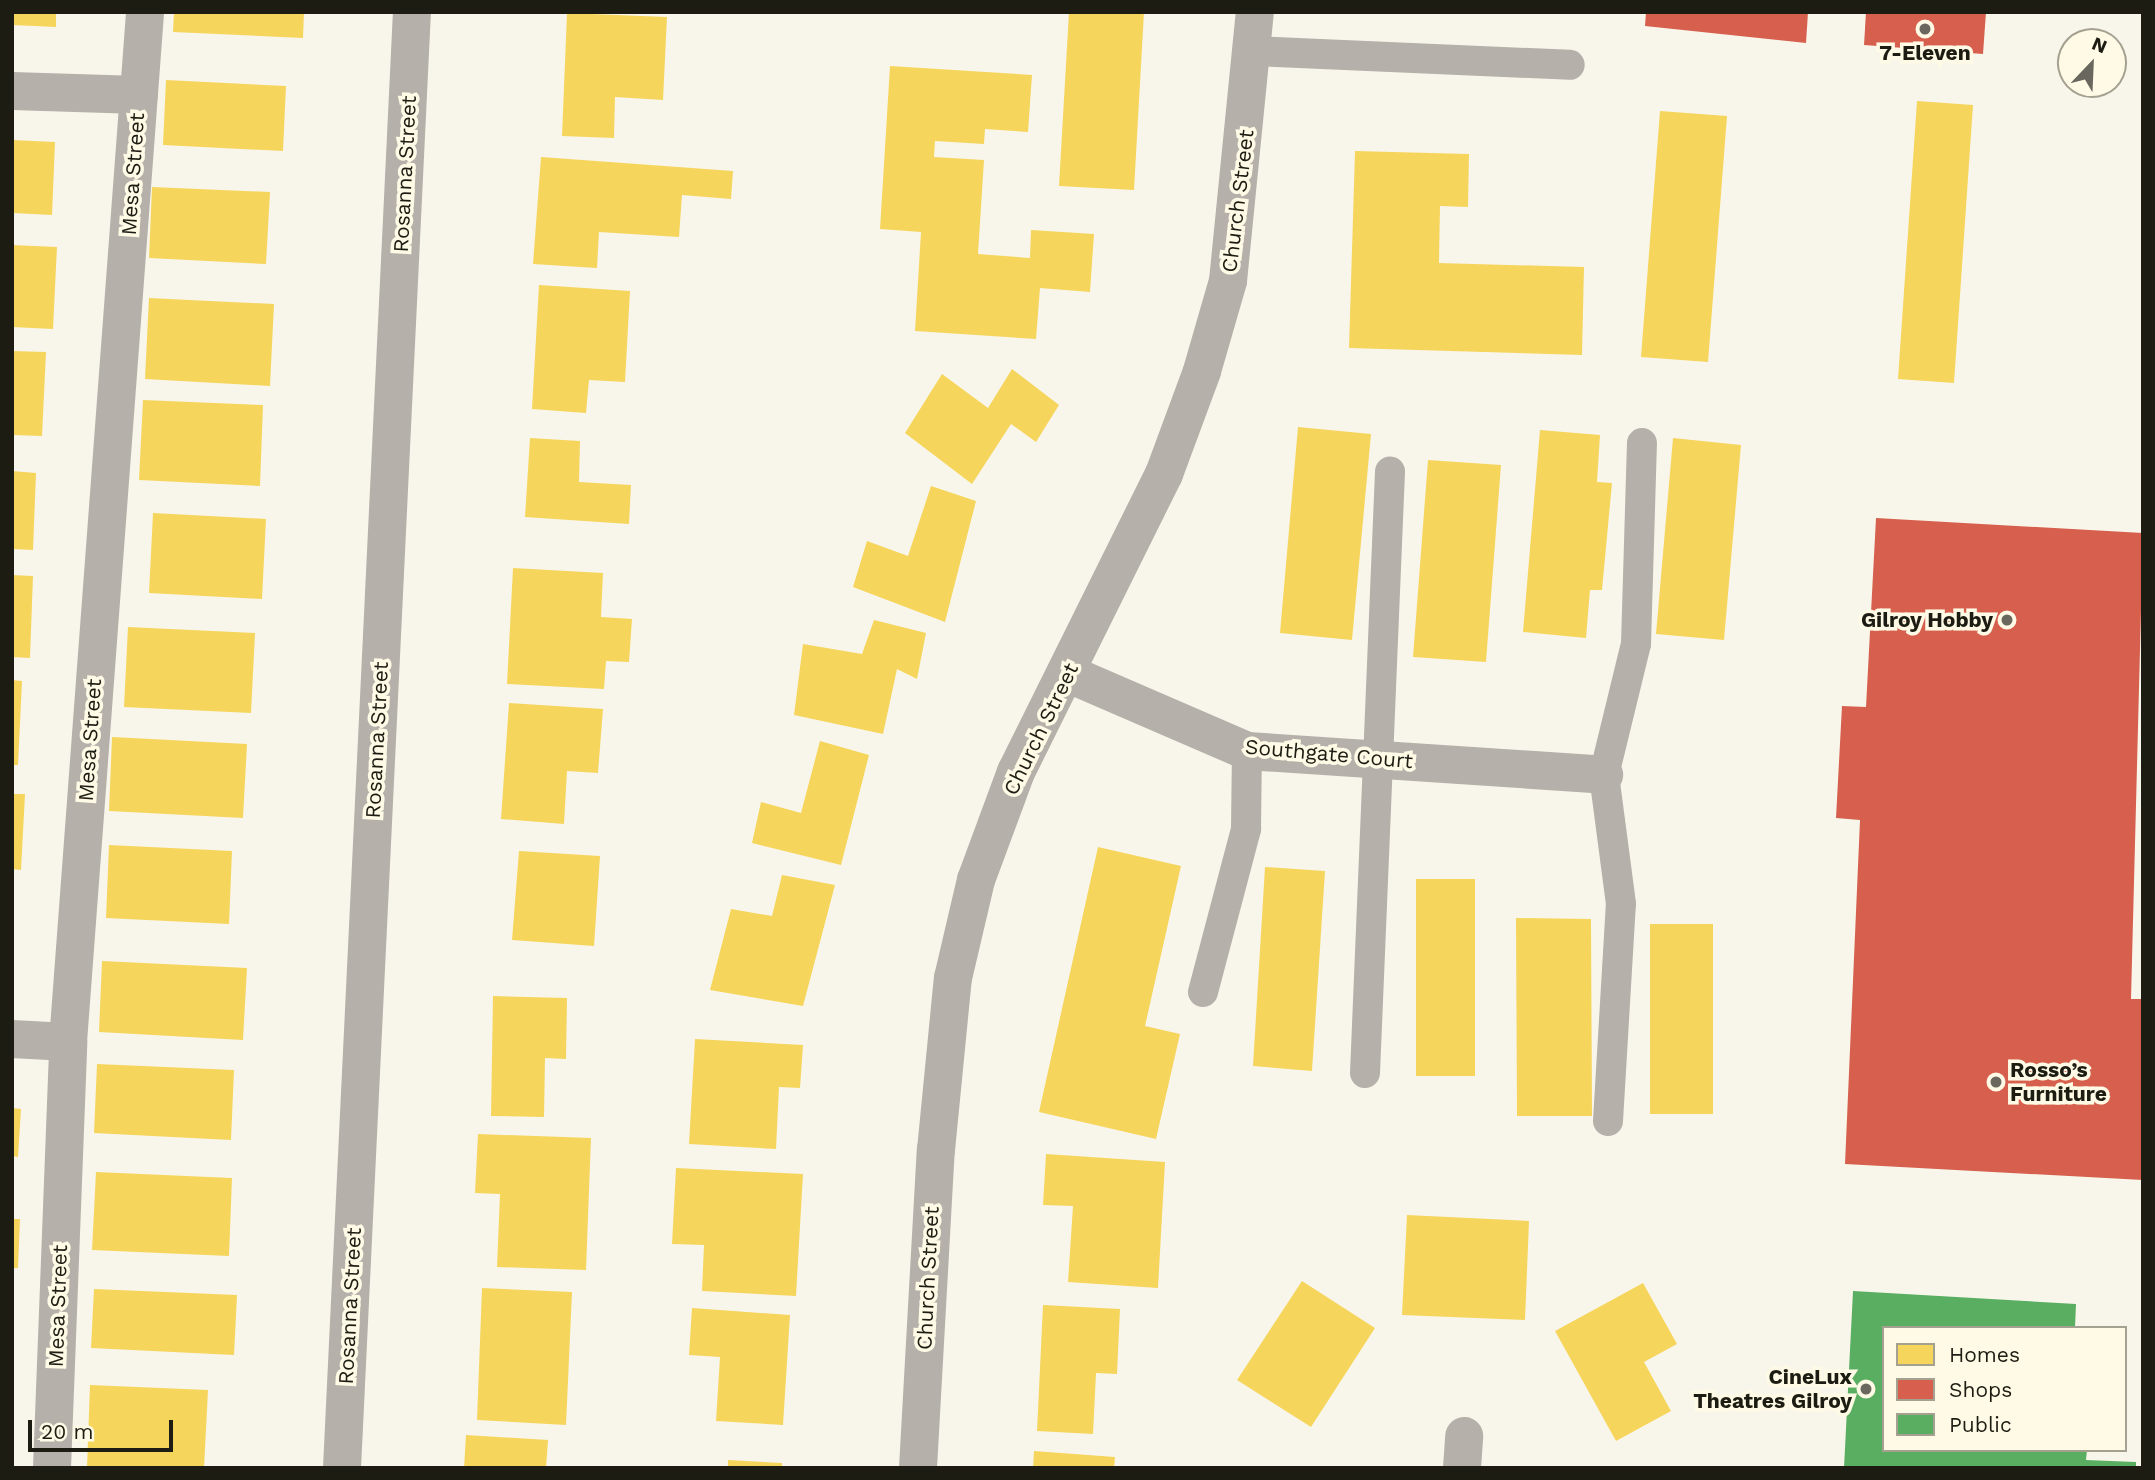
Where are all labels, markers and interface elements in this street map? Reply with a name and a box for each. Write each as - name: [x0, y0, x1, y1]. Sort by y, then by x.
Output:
- marker: 7-Eleven: [1917, 21, 1933, 37]
- north arrow: [2057, 28, 2127, 98]
- text: N: [2089, 32, 2111, 58]
- place label: 7-Eleven: [1879, 40, 1971, 66]
- street label: Rosanna Street: [388, 95, 422, 253]
- street label: Mesa Street: [116, 112, 150, 236]
- street label: Church Street: [1217, 128, 1259, 274]
- place label: Gilroy Hobby: [1860, 607, 1993, 633]
- marker: Gilroy Hobby: [1999, 612, 2015, 628]
- street label: Church Street: [998, 659, 1084, 799]
- street label: Rosanna Street: [360, 661, 394, 819]
- street label: Mesa Street: [73, 678, 107, 802]
- street label: Southgate Court: [1244, 734, 1414, 774]
- place label: Rosso’s Furniture: [2010, 1057, 2107, 1107]
- marker: Rosso’s Furniture: [1988, 1074, 2004, 1090]
- street label: Church Street: [912, 1206, 944, 1350]
- street label: Rosanna Street: [333, 1227, 367, 1385]
- street label: Mesa Street: [43, 1244, 73, 1368]
- legend: [1882, 1326, 2127, 1452]
- text: Homes: [1949, 1342, 2020, 1367]
- place label: CineLux Theatres Gilroy: [1693, 1364, 1852, 1414]
- text: Shops: [1949, 1377, 2012, 1402]
- marker: CineLux Theatres Gilroy: [1858, 1381, 1874, 1397]
- scale bar: [32, 1406, 177, 1450]
- text: Public: [1949, 1412, 2012, 1437]
- text: 20 m: [41, 1419, 93, 1444]

